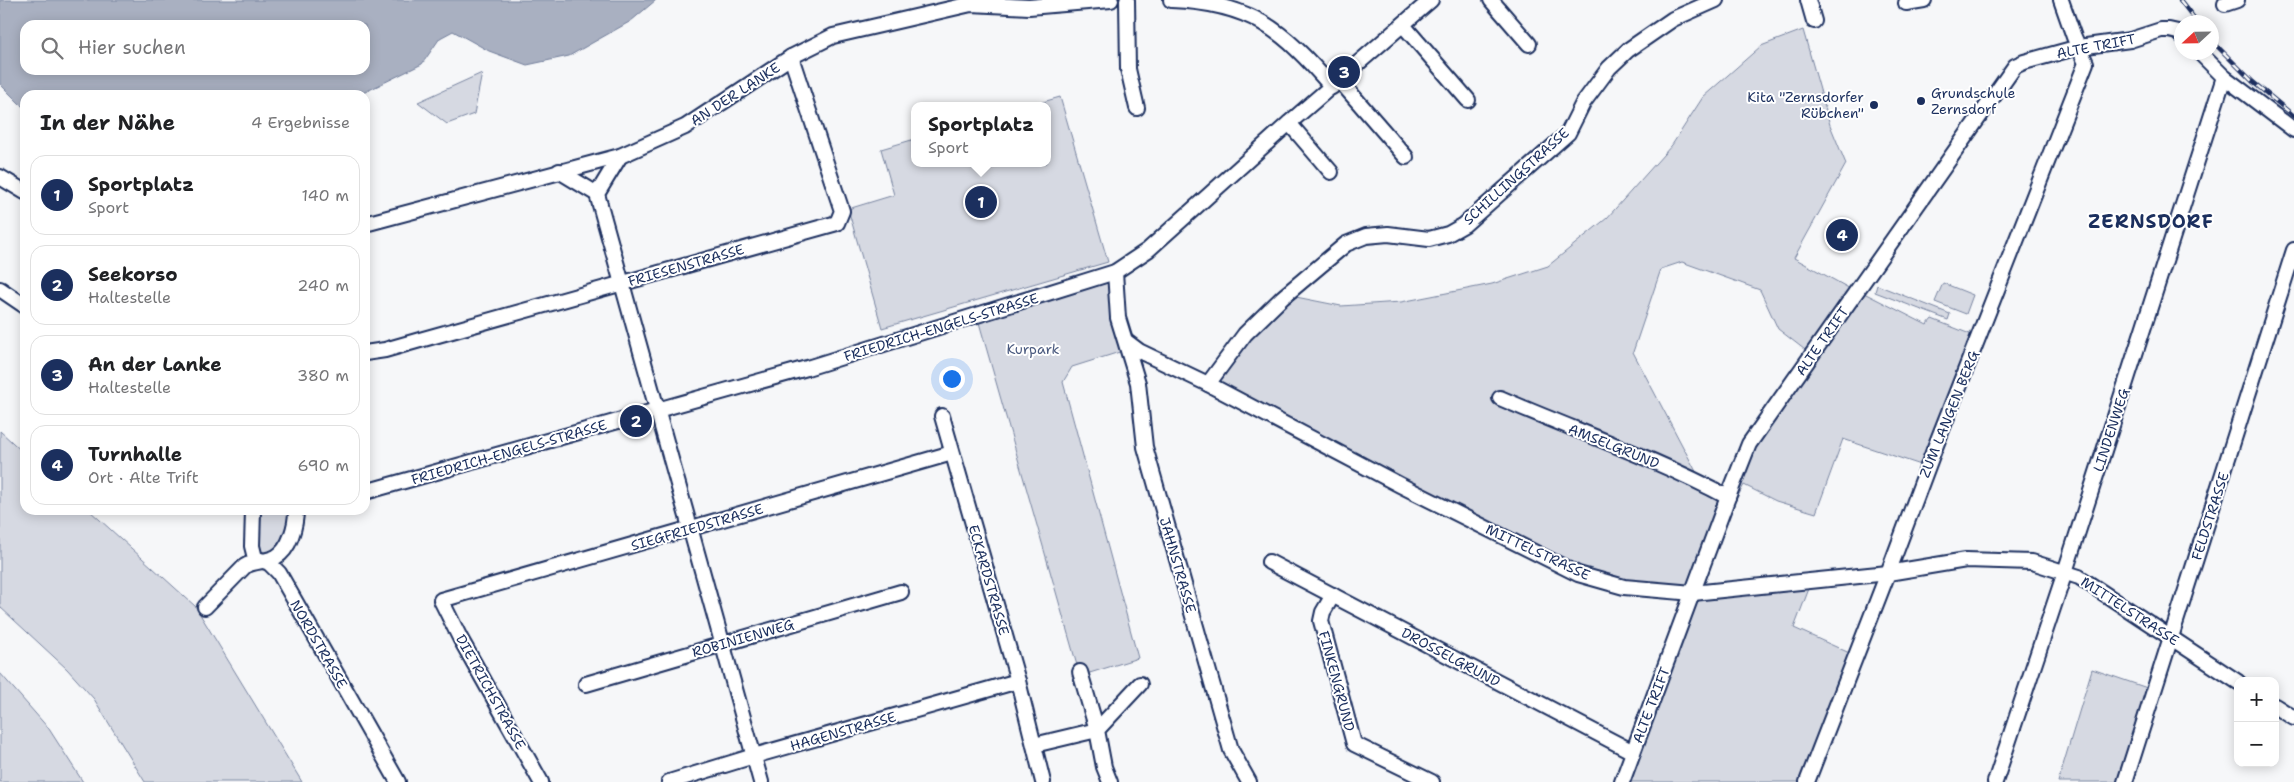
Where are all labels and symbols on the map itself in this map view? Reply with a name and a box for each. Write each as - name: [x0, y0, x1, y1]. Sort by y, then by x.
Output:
- north arrow: [2174, 15, 2219, 60]
- street label: ALTE TRIFT: [2055, 29, 2137, 62]
- pin: 3: [1328, 53, 1360, 91]
- street label: AN DER LANKE: [687, 58, 783, 130]
- place label: Grundschule Zernsdorf: [1931, 84, 2015, 118]
- place label: Kita "Zernsdorfer Rübchen": [1747, 88, 1864, 122]
- marker: Grundschule Zernsdorf: [1915, 95, 1927, 107]
- marker: Kita "Zernsdorfer Rübchen": [1868, 99, 1880, 111]
- street label: SCHILLINGSTRASSE: [1459, 123, 1573, 228]
- pin: 1: [965, 183, 997, 221]
- district label: ZERNSDORF: [2088, 209, 2214, 234]
- pin: 4: [1826, 216, 1858, 254]
- street label: FRIESENSTRASSE: [626, 240, 746, 290]
- street label: FRIEDRICH-ENGELS-STRASSE: [842, 289, 1041, 365]
- street label: ALTE TRIFT: [1792, 303, 1853, 379]
- park label: Kurpark: [1006, 340, 1060, 358]
- street label: ZUM LANGEN BERG: [1915, 347, 1983, 480]
- your location: [939, 366, 965, 392]
- street label: LINDENWEG: [2089, 386, 2133, 474]
- pin: 2: [620, 402, 652, 440]
- street label: FRIEDRICH-ENGELS-STRASSE: [409, 415, 609, 489]
- street label: AMSELGRUND: [1566, 420, 1662, 472]
- street label: FELDSTRASSE: [2187, 469, 2233, 562]
- street label: SIEGFRIEDSTRASSE: [629, 499, 765, 555]
- street label: JAHNSTRASSE: [1156, 515, 1200, 615]
- street label: MITTELSTRASSE: [1483, 520, 1593, 584]
- street label: ECKARDSTRASSE: [965, 523, 1013, 638]
- street label: MITTELSTRASSE: [2078, 573, 2183, 650]
- street label: NORDSTRASSE: [286, 597, 352, 692]
- street label: ROBINIENWEG: [690, 615, 797, 661]
- street label: DROSSELGRUND: [1398, 623, 1504, 691]
- street label: FINKENGRUND: [1315, 629, 1359, 733]
- street label: DIETRICHSTRASSE: [452, 631, 530, 753]
- street label: ALTE TRIFT: [1628, 664, 1674, 746]
- street label: HAGENSTRASSE: [788, 707, 898, 755]

